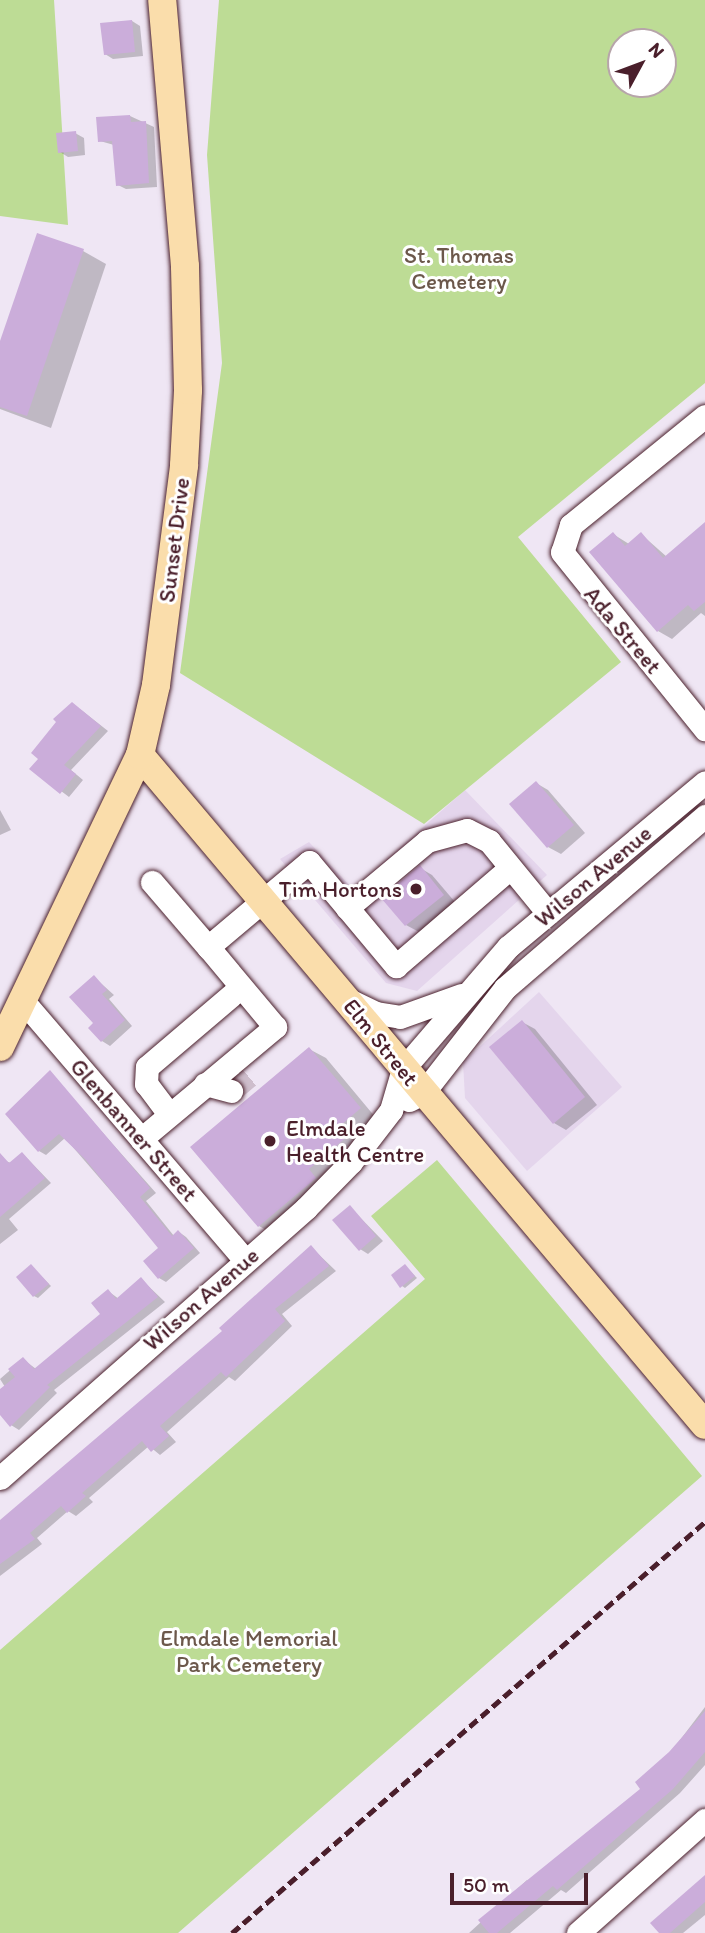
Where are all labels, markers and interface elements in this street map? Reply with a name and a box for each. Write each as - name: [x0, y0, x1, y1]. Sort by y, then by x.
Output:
- north arrow: [607, 28, 677, 98]
- text: N: [644, 38, 670, 63]
- park label: St. Thomas Cemetery: [404, 241, 514, 295]
- street label: Sunset Drive: [153, 476, 195, 604]
- street label: Ada Street: [579, 581, 667, 679]
- street label: Wilson Avenue: [529, 819, 657, 933]
- place label: Tim Hortons: [278, 875, 402, 903]
- marker: Tim Hortons: [408, 881, 424, 897]
- street label: Elm Street: [338, 993, 424, 1091]
- street label: Glenbanner Street: [64, 1053, 204, 1207]
- place label: Elmdale Health Centre: [286, 1114, 424, 1168]
- marker: Elmdale Health Centre: [260, 1131, 280, 1151]
- street label: Wilson Avenue: [138, 1241, 264, 1357]
- park label: Elmdale Memorial Park Cemetery: [160, 1624, 338, 1678]
- scale bar: [453, 1860, 591, 1904]
- text: 50 m: [463, 1872, 509, 1897]

